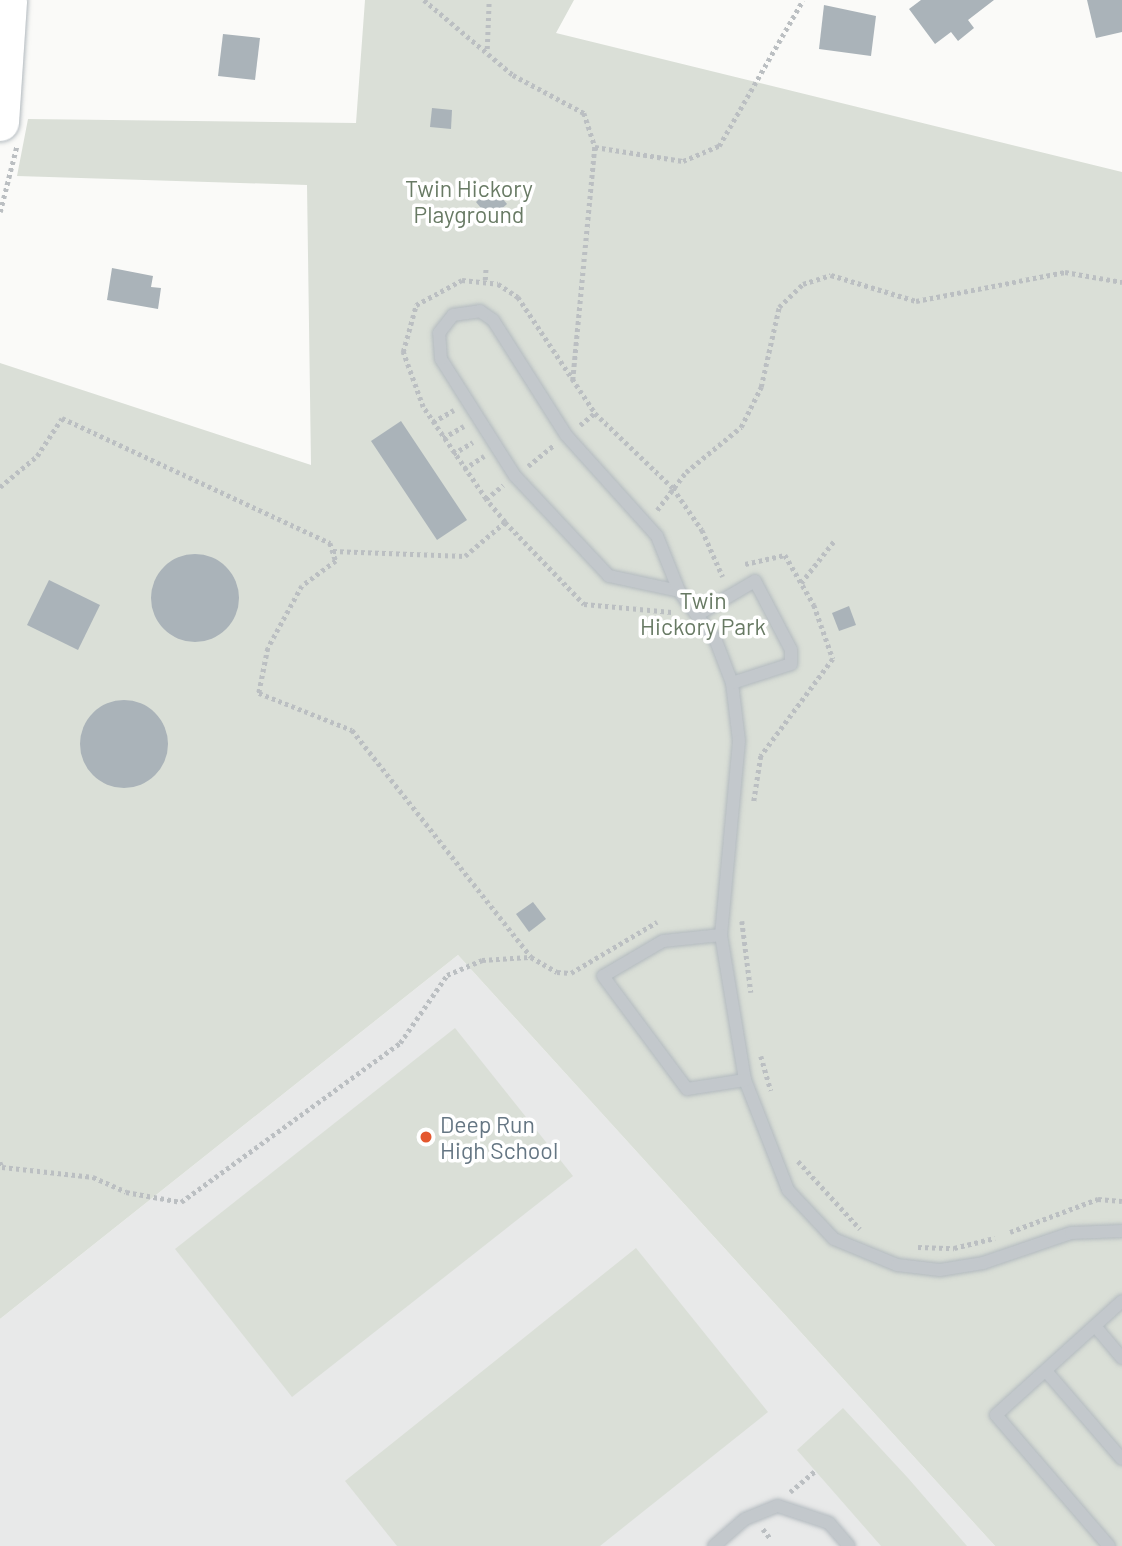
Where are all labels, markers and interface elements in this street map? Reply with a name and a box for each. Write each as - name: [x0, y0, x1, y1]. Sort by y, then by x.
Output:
- park label: Twin Hickory Playground: [405, 174, 533, 228]
- park label: Twin Hickory Park: [640, 586, 766, 640]
- place label: Deep Run High School: [440, 1110, 558, 1164]
- marker: Deep Run High School: [418, 1129, 434, 1145]

